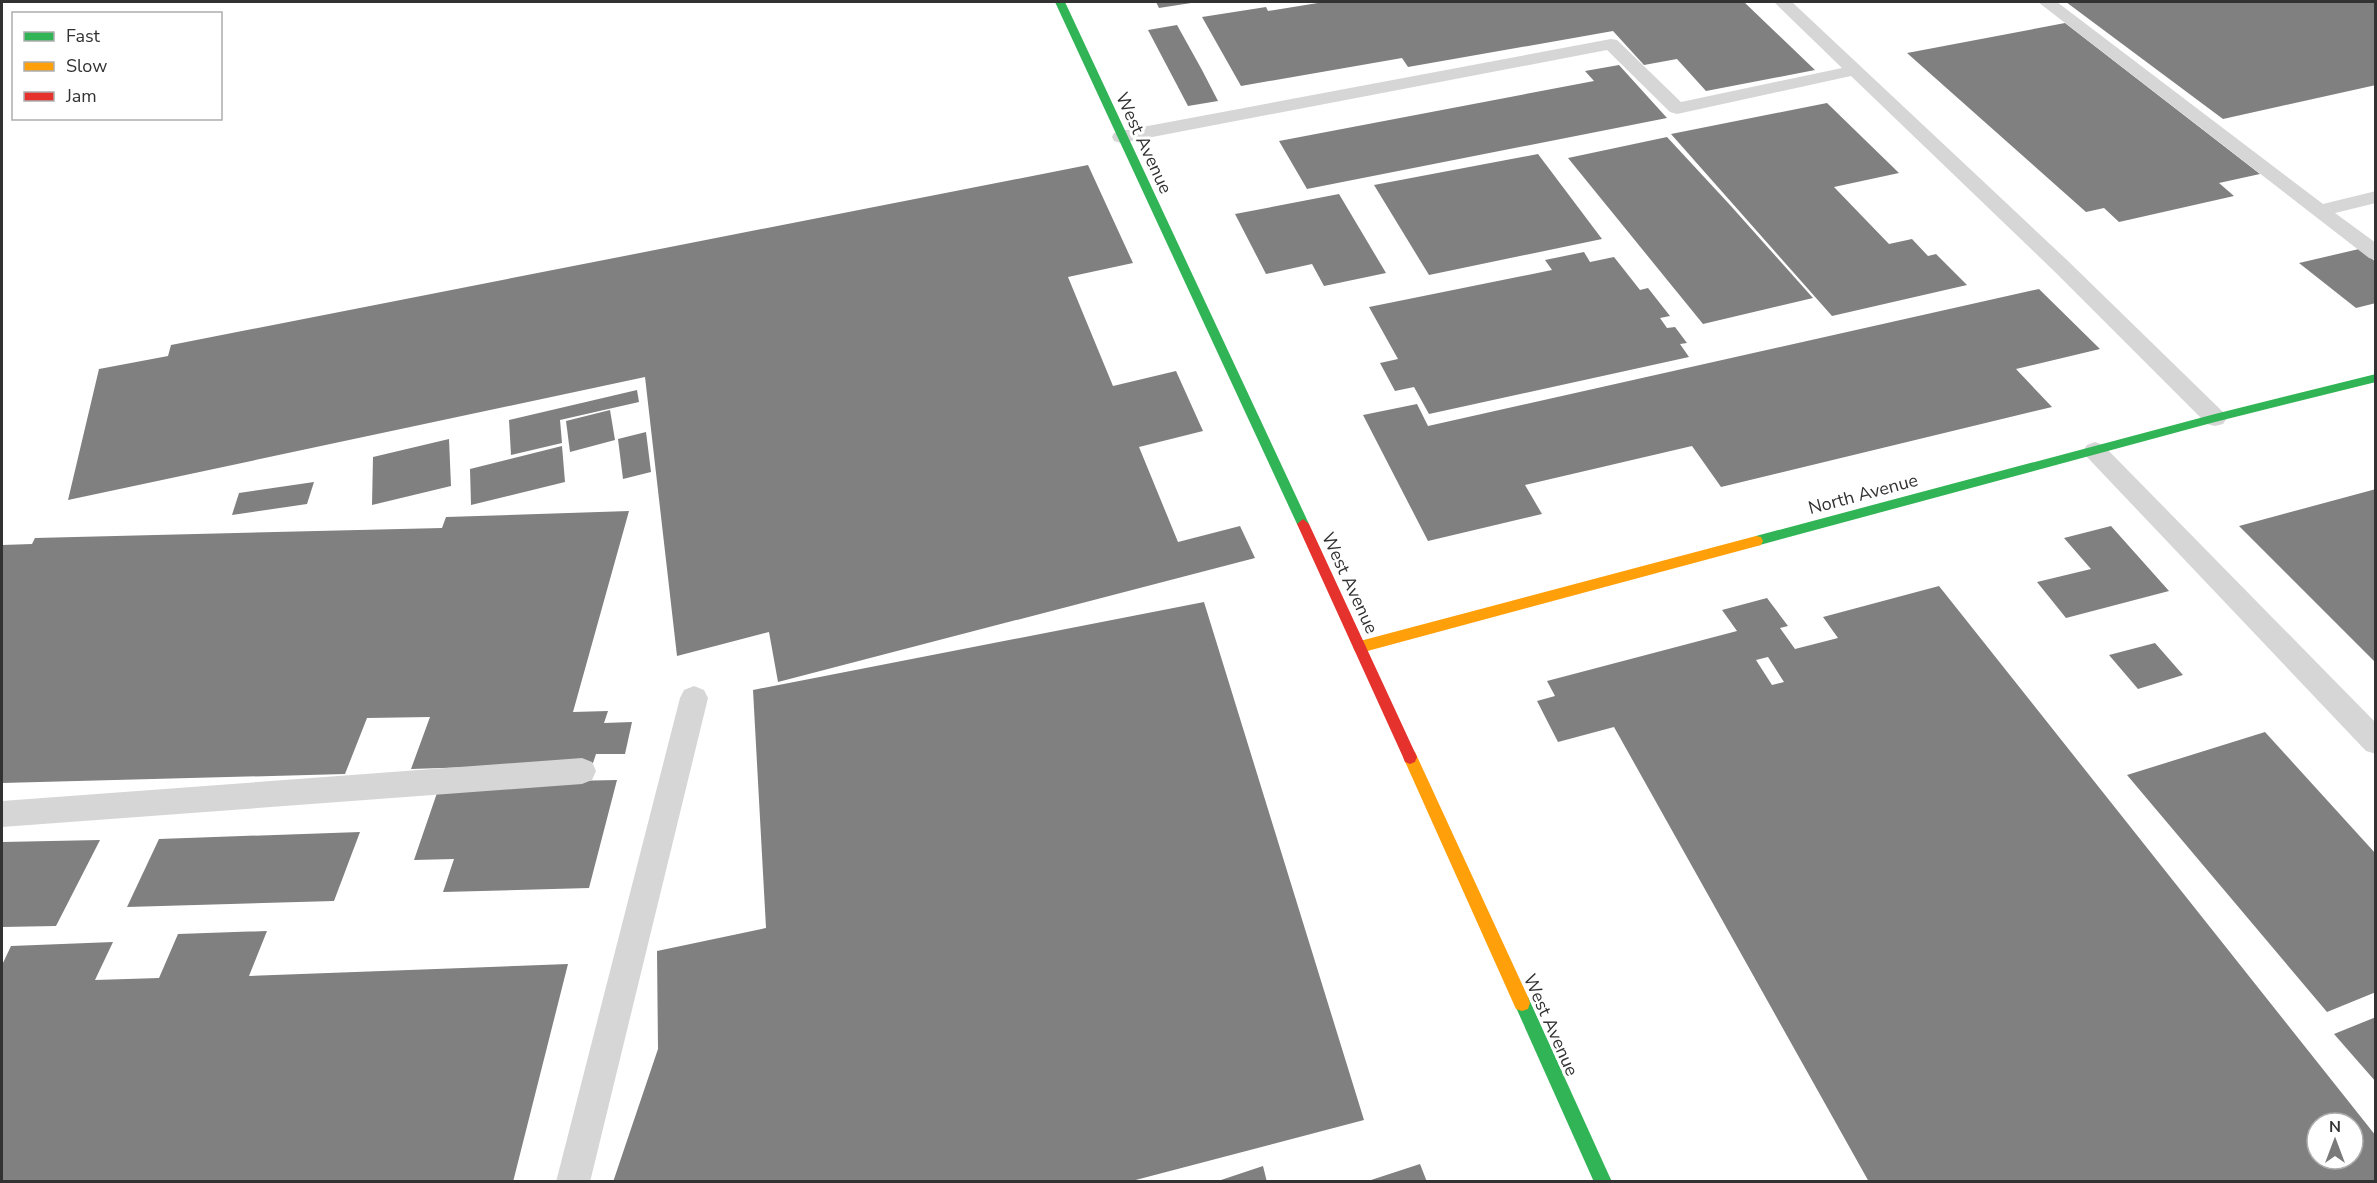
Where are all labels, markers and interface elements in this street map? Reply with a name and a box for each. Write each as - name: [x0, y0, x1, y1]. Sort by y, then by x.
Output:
- legend: [12, 12, 222, 120]
- text: Fast: [66, 24, 101, 48]
- text: Slow: [66, 54, 107, 78]
- text: Jam: [65, 84, 97, 108]
- street label: West Avenue: [1110, 88, 1178, 198]
- street label: North Avenue: [1805, 468, 1921, 520]
- street label: West Avenue: [1316, 528, 1384, 638]
- street label: West Avenue: [1518, 970, 1584, 1080]
- north arrow: [2305, 1111, 2365, 1171]
- text: N: [2329, 1116, 2341, 1138]

